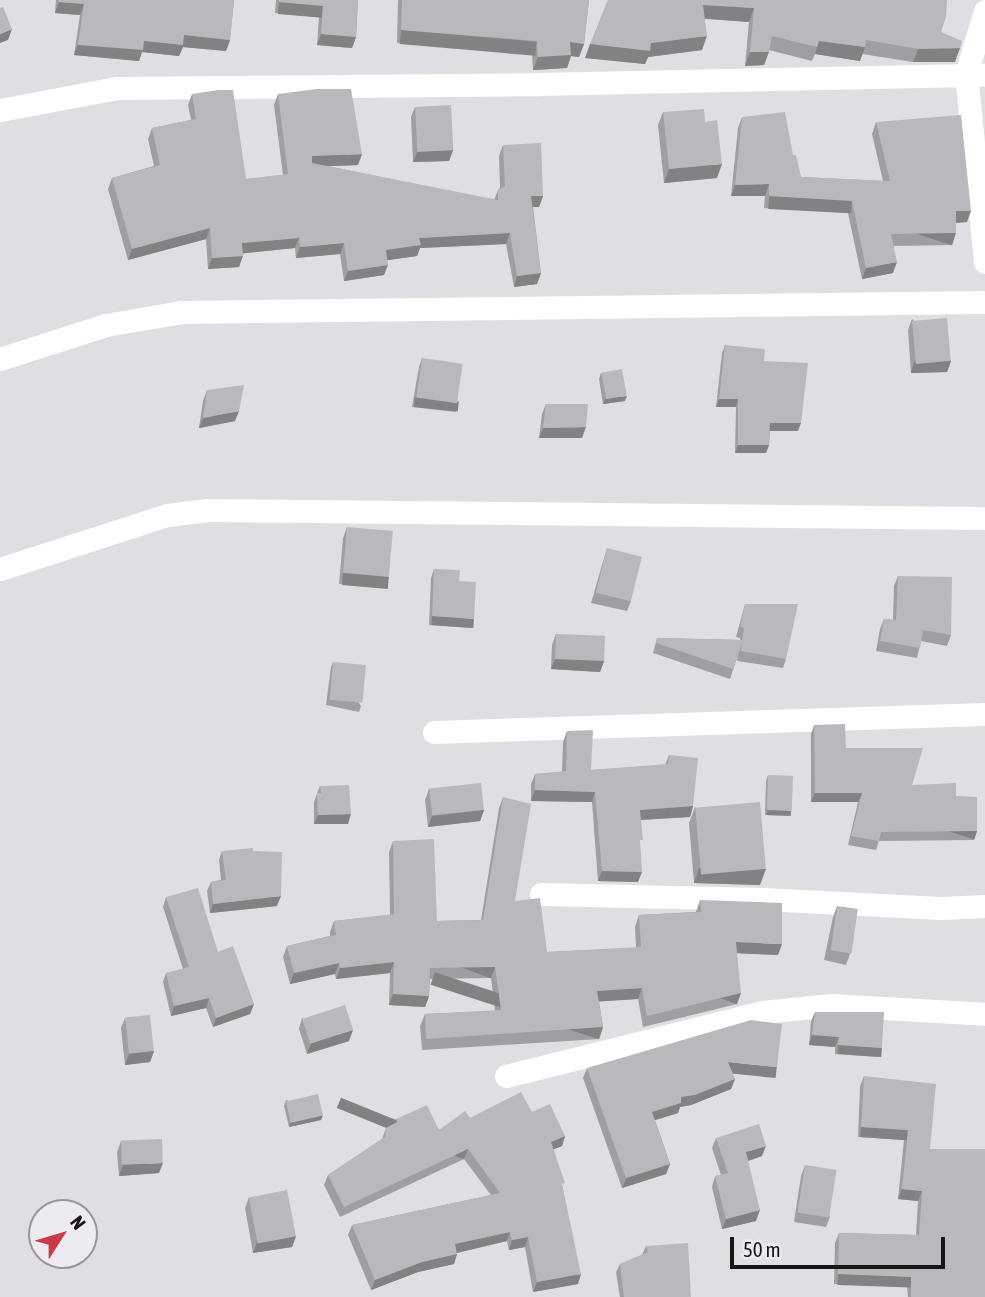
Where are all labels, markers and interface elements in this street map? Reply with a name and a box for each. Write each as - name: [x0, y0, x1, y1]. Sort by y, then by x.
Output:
- north arrow: [28, 1199, 98, 1269]
- text: N: [66, 1211, 90, 1234]
- scale bar: [733, 1224, 948, 1268]
- text: 50 m: [743, 1237, 781, 1261]

